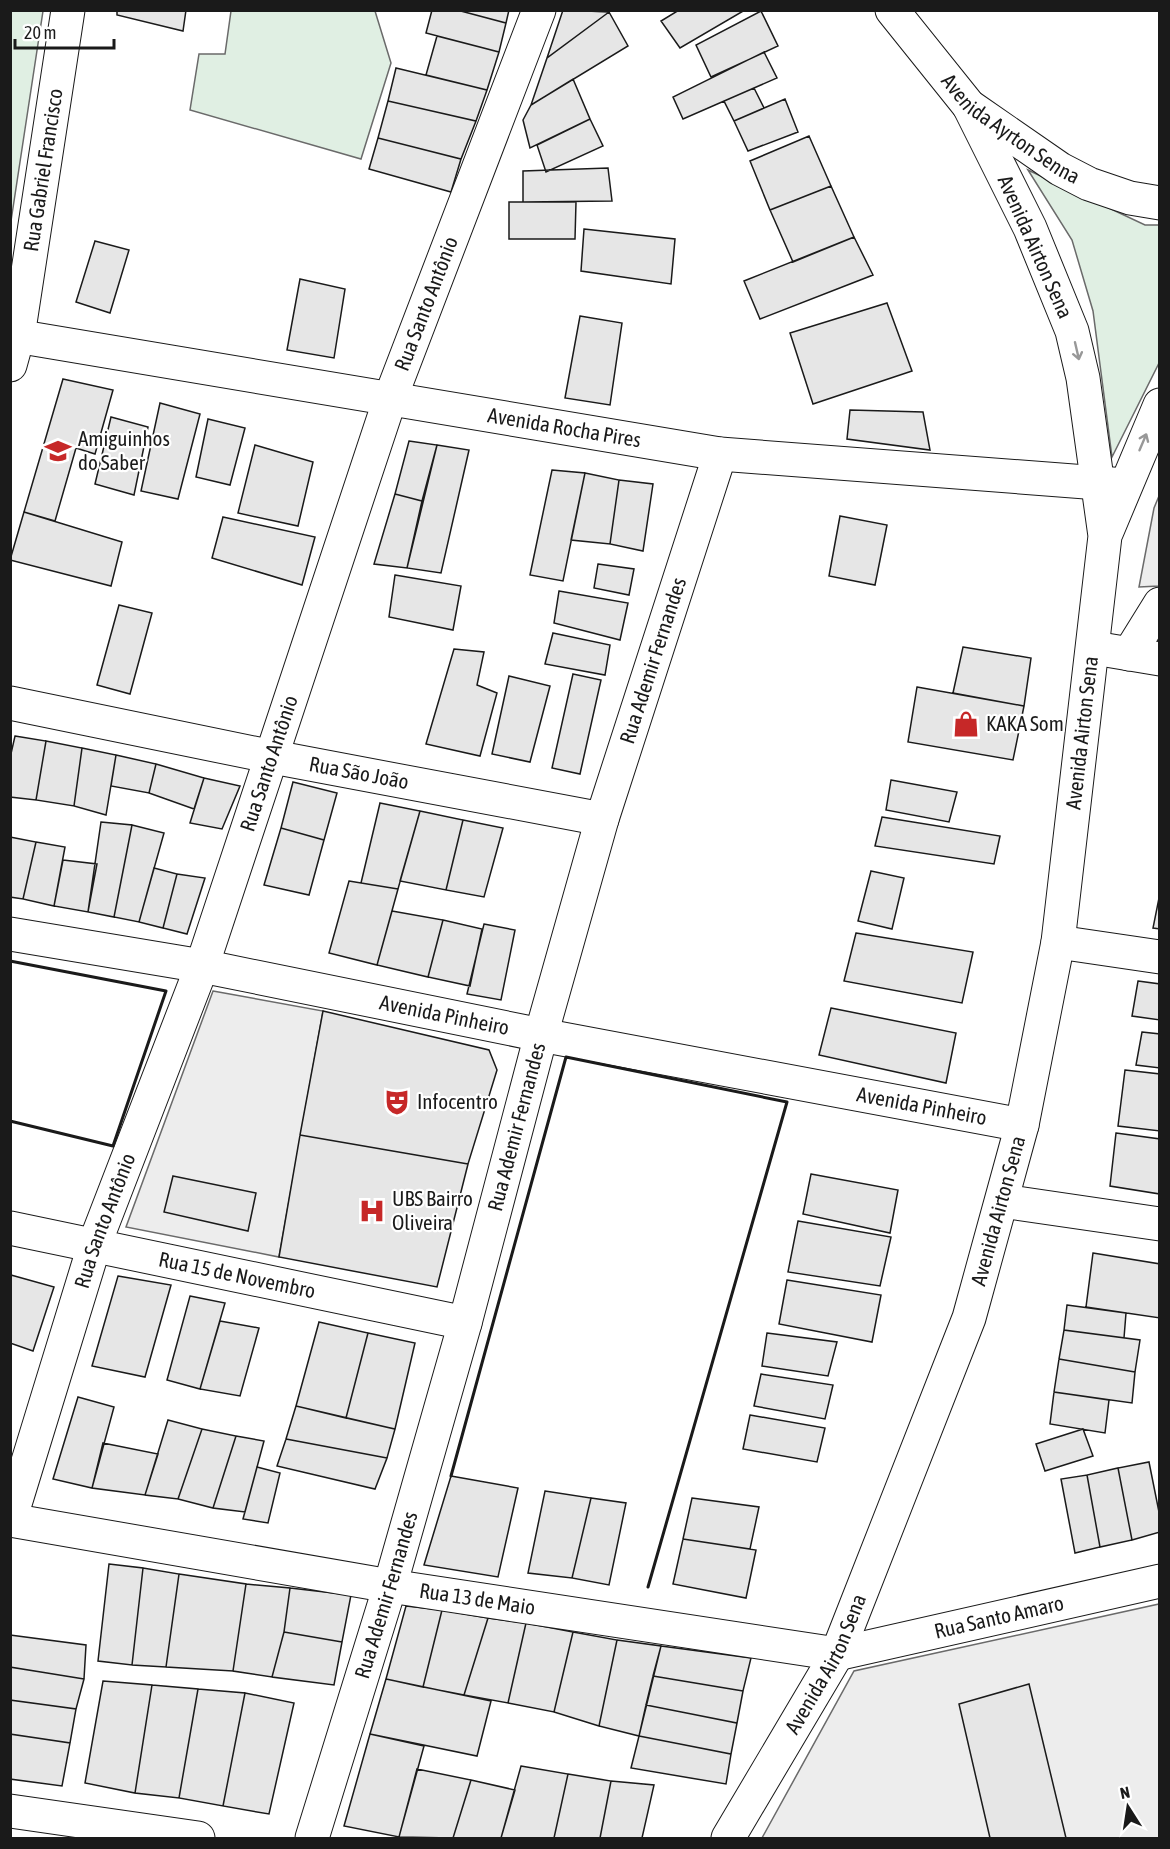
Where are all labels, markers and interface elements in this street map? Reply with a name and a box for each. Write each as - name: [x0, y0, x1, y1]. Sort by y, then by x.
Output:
- scale bar: [15, 12, 114, 50]
- text: 20 m: [24, 22, 56, 43]
- street label: Avenida Ayrton Senna: [937, 69, 1084, 188]
- street label: Rua Gabriel Francisco: [18, 87, 67, 253]
- street label: Avenida Airton Sena: [994, 171, 1078, 322]
- street label: Rua Santo Antônio: [389, 233, 462, 374]
- one-way arrow: [1071, 342, 1083, 361]
- street label: Avenida Rocha Pires: [486, 402, 643, 452]
- place label: Amiguinhos do Saber: [78, 426, 170, 474]
- one-way arrow: [1138, 434, 1149, 452]
- school or university icon: Amiguinhos do Saber: [43, 436, 73, 466]
- street label: Rua Ademir Fernandes: [614, 574, 690, 746]
- street label: Avenida Airton Sena: [1060, 655, 1102, 811]
- street label: Rua Santo Antônio: [234, 692, 302, 834]
- shop icon: KAKA Som: [951, 709, 981, 739]
- place label: KAKA Som: [986, 711, 1064, 735]
- street label: Rua São João: [307, 751, 411, 793]
- street label: Avenida Pinheiro: [378, 989, 511, 1039]
- street label: Rua Ademir Fernandes: [482, 1040, 549, 1213]
- street label: Avenida Pinheiro: [855, 1081, 989, 1129]
- theatre icon: Infocentro: [382, 1087, 412, 1117]
- place label: Infocentro: [417, 1089, 498, 1113]
- street label: Avenida Airton Sena: [965, 1133, 1029, 1288]
- street label: Rua Santo Antônio: [69, 1150, 140, 1291]
- place label: UBS Bairro Oliveira: [392, 1186, 473, 1234]
- hospital icon: UBS Bairro Oliveira: [357, 1196, 387, 1226]
- street label: Rua 15 de Novembro: [157, 1246, 318, 1302]
- street label: Rua Ademir Fernandes: [349, 1509, 422, 1681]
- street label: Rua 13 de Maio: [418, 1578, 537, 1619]
- street label: Avenida Airton Sena: [779, 1590, 870, 1738]
- street label: Rua Santo Amaro: [932, 1590, 1066, 1643]
- north arrow: [1098, 1777, 1158, 1837]
- text: N: [1118, 1783, 1131, 1802]

